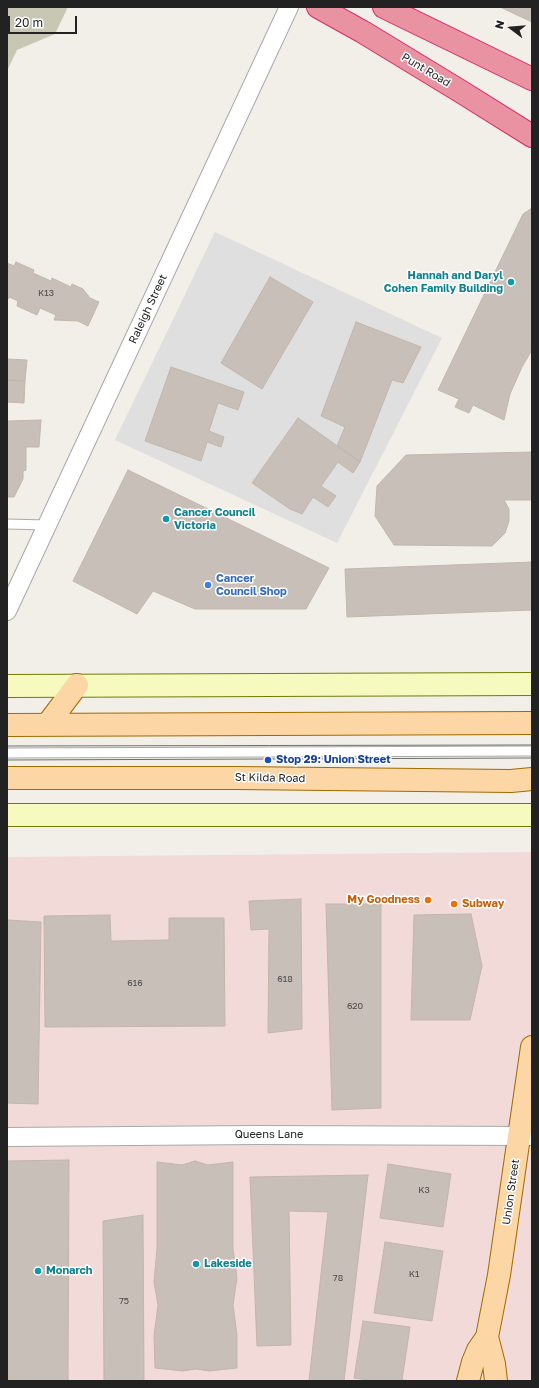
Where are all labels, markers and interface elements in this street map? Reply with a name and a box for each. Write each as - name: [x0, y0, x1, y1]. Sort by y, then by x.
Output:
- scale bar: [10, 8, 79, 34]
- north arrow: [491, 8, 531, 48]
- text: 20 m: [15, 15, 43, 30]
- text: N: [492, 19, 506, 30]
- street label: Punt Road: [399, 50, 453, 90]
- place label: Hannah and Daryl Cohen Family Building: [384, 269, 503, 295]
- street label: Raleigh Street: [126, 272, 170, 346]
- marker: Hannah and Daryl Cohen Family Building: [506, 277, 516, 287]
- house number: K13: [38, 288, 54, 298]
- place label: Cancer Council Victoria: [174, 506, 255, 532]
- marker: Cancer Council Victoria: [161, 514, 171, 524]
- place label: Cancer Council Shop: [216, 572, 287, 598]
- marker: Cancer Council Shop: [203, 580, 213, 590]
- place label: Stop 29: Union Street: [276, 753, 391, 767]
- marker: Stop 29: Union Street: [263, 755, 273, 765]
- street label: St Kilda Road: [235, 771, 305, 785]
- place label: My Goodness: [347, 893, 420, 907]
- marker: My Goodness: [423, 895, 433, 905]
- place label: Subway: [462, 897, 504, 911]
- marker: Subway: [449, 899, 459, 909]
- house number: 618: [277, 974, 293, 984]
- house number: 616: [127, 978, 143, 988]
- house number: 620: [347, 1001, 363, 1011]
- street label: Queens Lane: [235, 1128, 303, 1142]
- street label: Union Street: [500, 1158, 522, 1226]
- house number: K3: [418, 1185, 430, 1195]
- place label: Lakeside: [204, 1257, 252, 1271]
- marker: Lakeside: [191, 1259, 201, 1269]
- place label: Monarch: [46, 1264, 93, 1278]
- marker: Monarch: [33, 1266, 43, 1276]
- house number: K1: [409, 1269, 419, 1279]
- house number: 78: [333, 1273, 343, 1283]
- house number: 75: [119, 1296, 129, 1306]

